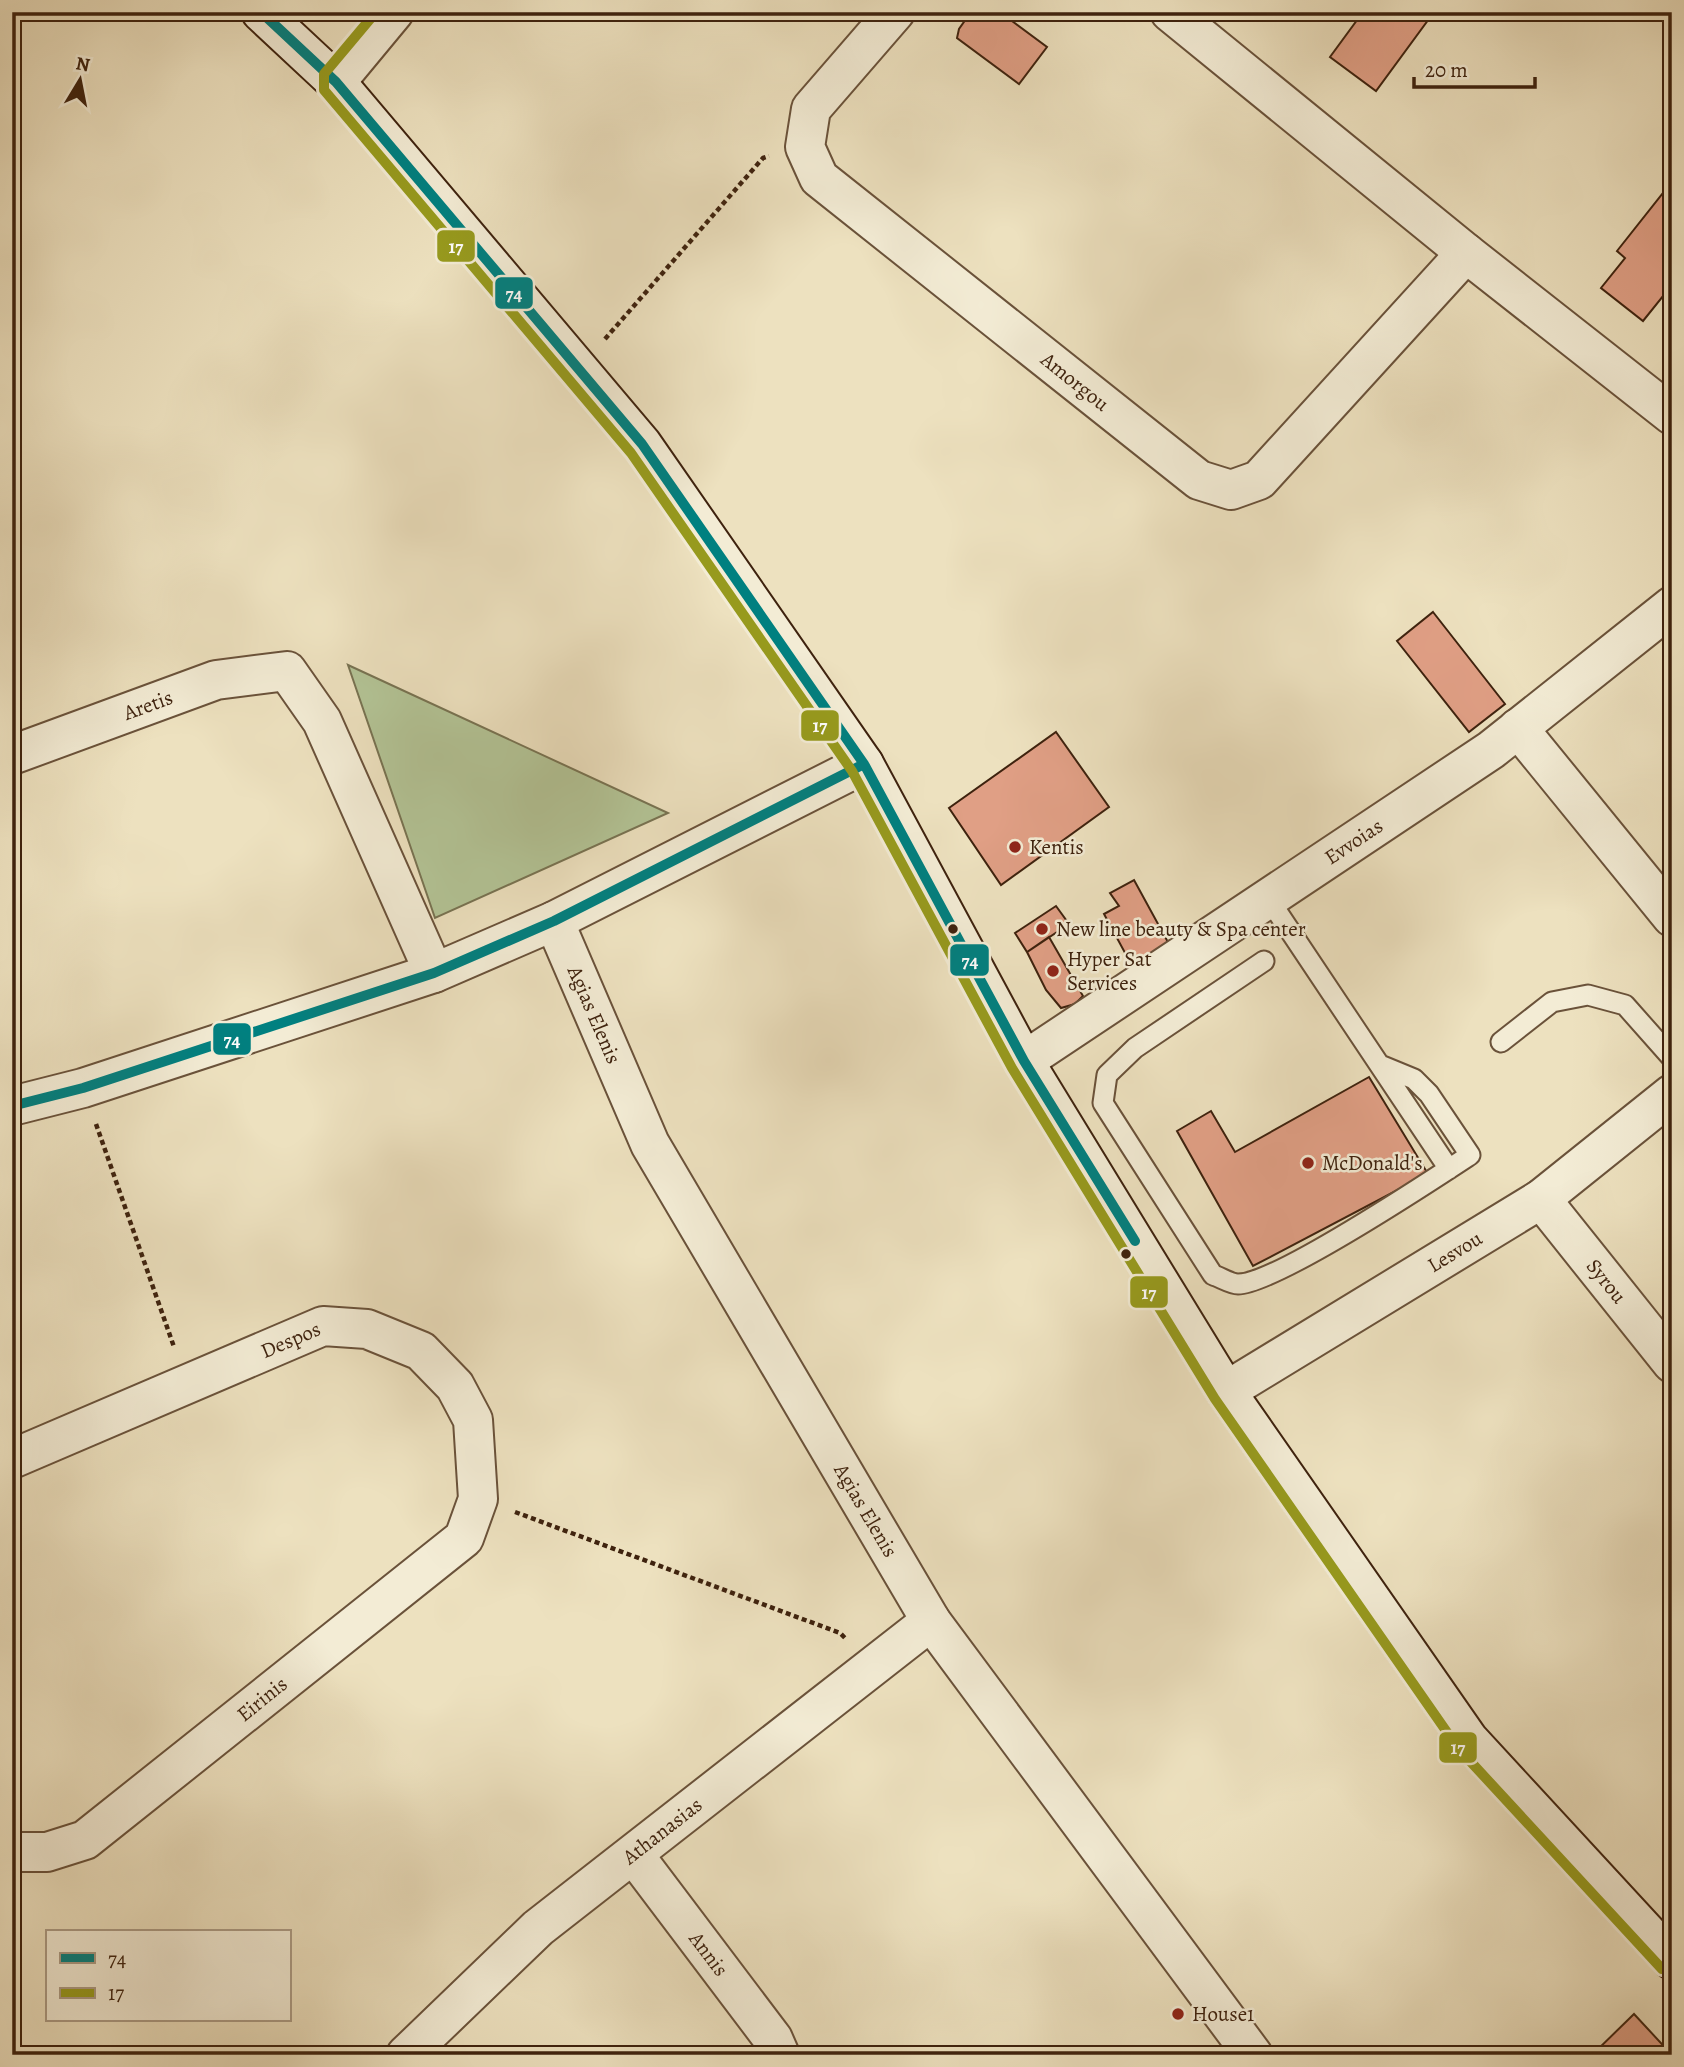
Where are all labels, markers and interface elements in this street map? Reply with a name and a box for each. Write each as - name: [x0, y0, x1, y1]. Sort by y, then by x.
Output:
- north arrow: [46, 46, 116, 116]
- scale bar: [1414, 46, 1535, 90]
- text: N: [74, 50, 92, 78]
- text: 20 m: [1425, 56, 1468, 84]
- line badge: 17: [436, 229, 476, 263]
- text: 17: [449, 234, 464, 260]
- line badge: 74: [494, 276, 534, 310]
- text: 74: [505, 281, 523, 307]
- street label: Amorgou: [1034, 345, 1116, 418]
- street label: Aretis: [119, 683, 177, 727]
- line badge: 17: [800, 709, 840, 742]
- text: 17: [813, 713, 828, 739]
- street label: Evvoias: [1319, 812, 1388, 871]
- place label: Kentis: [1029, 833, 1084, 861]
- marker: Kentis: [1007, 839, 1023, 855]
- place label: New line beauty & Spa center: [1056, 915, 1306, 943]
- marker: New line beauty & Spa center: [1034, 921, 1050, 937]
- unlabelled marker: [946, 922, 960, 936]
- line badge: 74: [949, 943, 990, 977]
- place label: Hyper Sat Services: [1067, 945, 1152, 997]
- text: 74: [961, 948, 979, 974]
- street label: Agias Elenis: [561, 960, 628, 1068]
- marker: Hyper Sat Services: [1045, 963, 1061, 979]
- line badge: 74: [212, 1022, 252, 1056]
- text: 74: [223, 1027, 241, 1053]
- place label: McDonald's: [1322, 1149, 1423, 1177]
- marker: McDonald's: [1300, 1155, 1316, 1171]
- street label: Lesvou: [1422, 1224, 1488, 1279]
- unlabelled marker: [1119, 1247, 1133, 1261]
- street label: Syrou: [1580, 1253, 1633, 1310]
- line badge: 17: [1129, 1275, 1169, 1309]
- text: 17: [1142, 1280, 1157, 1306]
- street label: Despos: [256, 1315, 325, 1365]
- street label: Agias Elenis: [827, 1458, 904, 1562]
- street label: Eirinis: [231, 1670, 293, 1728]
- line badge: 17: [1438, 1731, 1478, 1764]
- text: 17: [1451, 1735, 1466, 1761]
- street label: Athanasias: [616, 1791, 708, 1871]
- street label: Annis: [682, 1925, 735, 1982]
- legend: [46, 1930, 290, 2022]
- text: 74: [108, 1945, 126, 1973]
- text: 17: [108, 1979, 124, 2007]
- place label: House1: [1192, 2000, 1254, 2028]
- marker: House1: [1170, 2006, 1186, 2022]

